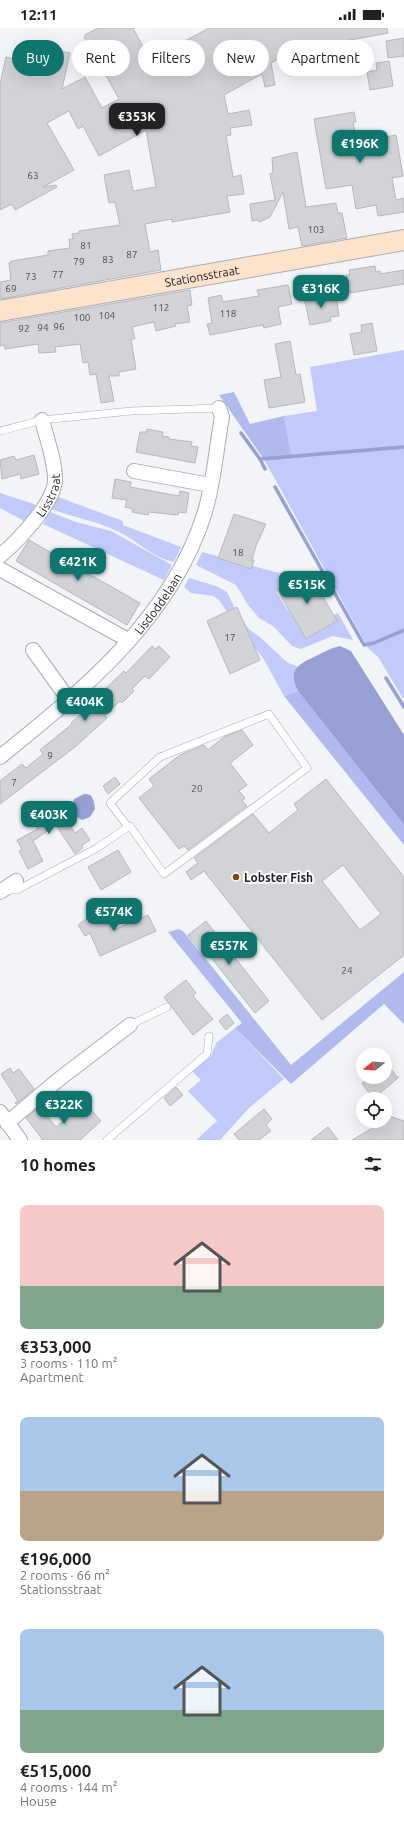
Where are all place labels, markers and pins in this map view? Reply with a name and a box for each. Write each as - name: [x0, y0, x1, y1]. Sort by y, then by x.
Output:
- pin: €353K: [109, 103, 165, 137]
- pin: €196K: [332, 130, 388, 164]
- pin: €316K: [293, 275, 349, 309]
- pin: €421K: [50, 548, 106, 582]
- pin: €515K: [279, 571, 335, 605]
- pin: €404K: [57, 688, 113, 722]
- pin: €403K: [21, 801, 77, 835]
- place label: Lobster Fish: [244, 871, 313, 884]
- marker: Lobster Fish: [231, 872, 241, 882]
- pin: €574K: [86, 898, 142, 932]
- pin: €557K: [201, 932, 257, 966]
- pin: €322K: [36, 1091, 92, 1125]

